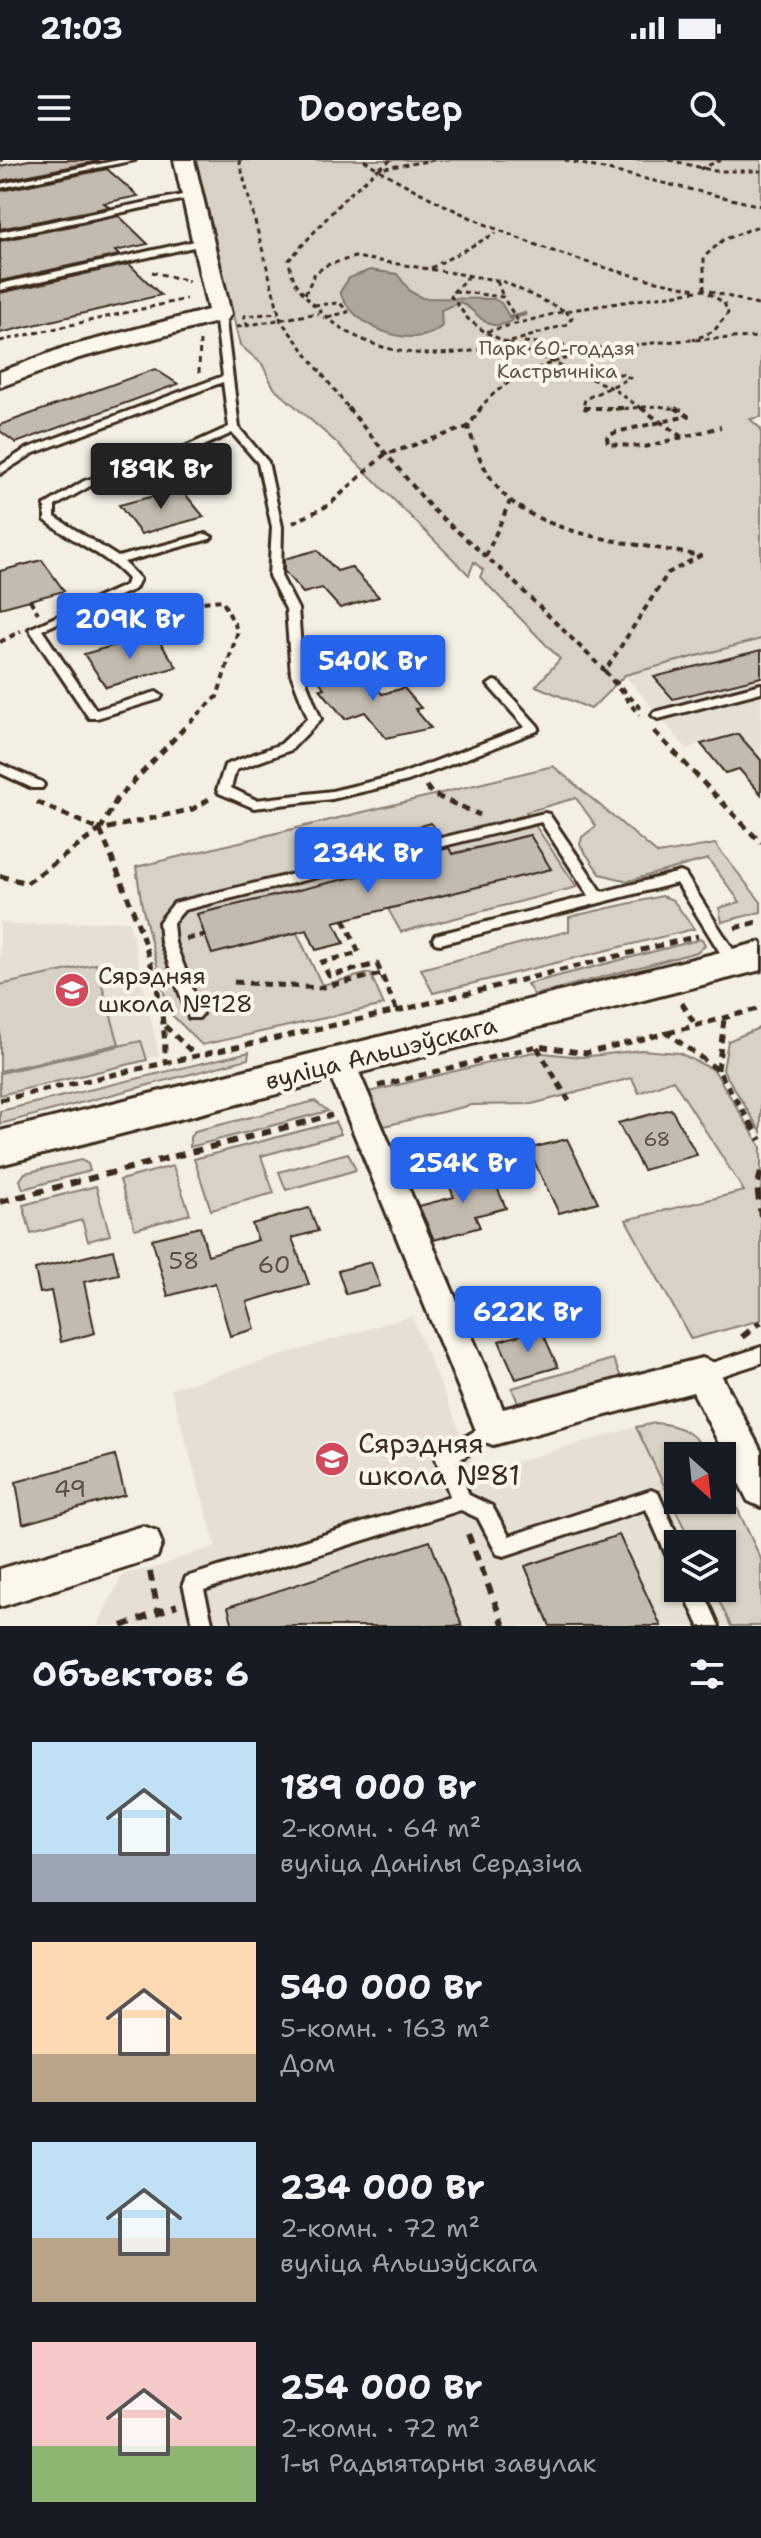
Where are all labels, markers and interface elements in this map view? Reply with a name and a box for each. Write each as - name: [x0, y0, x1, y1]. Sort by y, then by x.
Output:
- text: 21:03: [40, 8, 123, 49]
- text: Doorstep: [298, 84, 463, 133]
- icon: menu: [32, 86, 76, 130]
- icon: search: [685, 86, 729, 130]
- park label: Парк 60-годдзя Кастрычніка: [479, 335, 635, 384]
- pin: 189K Br: [87, 443, 235, 511]
- text: 189K Br: [109, 451, 213, 486]
- pin: 209K Br: [56, 593, 204, 661]
- text: 209K Br: [75, 601, 185, 636]
- pin: 540K Br: [299, 635, 447, 703]
- text: 540K Br: [318, 643, 428, 678]
- pin: 234K Br: [294, 827, 442, 895]
- text: 234K Br: [313, 835, 423, 870]
- place label: Сярэдняя школа №128: [98, 960, 253, 1020]
- school or university icon: Сярэдняя школа №128: [53, 971, 91, 1009]
- street label: вуліца Альшэўскага: [262, 1009, 500, 1097]
- house number: 68: [643, 1126, 671, 1152]
- pin: 254K Br: [389, 1137, 537, 1205]
- text: 254K Br: [408, 1145, 518, 1180]
- house number: 58: [169, 1245, 199, 1277]
- house number: 60: [258, 1249, 290, 1281]
- pin: 622K Br: [454, 1286, 602, 1354]
- text: 622K Br: [473, 1294, 583, 1329]
- place label: Сярэдняя школа №81: [358, 1424, 520, 1494]
- school or university icon: Сярэдняя школа №81: [313, 1440, 351, 1478]
- north arrow: [664, 1442, 736, 1514]
- map controls: [664, 1442, 736, 1602]
- house number: 49: [54, 1473, 86, 1505]
- button: layers: [664, 1530, 736, 1602]
- text: Объектов: 6: [32, 1651, 249, 1697]
- icon: filters: [685, 1652, 729, 1696]
- text: 189 000 Br: [280, 1764, 477, 1810]
- icon: home: [96, 1774, 192, 1870]
- text: 2-комн. · 64 m²: [280, 1810, 482, 1845]
- text: вуліца Данілы Сердзіча: [280, 1845, 582, 1880]
- text: 540 000 Br: [280, 1964, 483, 2010]
- icon: home: [96, 1974, 192, 2070]
- text: 5-комн. · 163 m²: [280, 2010, 490, 2045]
- text: Дом: [280, 2045, 335, 2080]
- text: 234 000 Br: [280, 2164, 485, 2210]
- icon: home: [96, 2174, 192, 2270]
- text: 2-комн. · 72 m²: [280, 2210, 480, 2245]
- text: вуліца Альшэўскага: [280, 2245, 537, 2280]
- text: 254 000 Br: [280, 2364, 483, 2410]
- icon: home: [96, 2374, 192, 2470]
- text: 2-комн. · 72 m²: [280, 2410, 480, 2445]
- text: 1-ы Радыятарны завулак: [280, 2445, 596, 2480]

